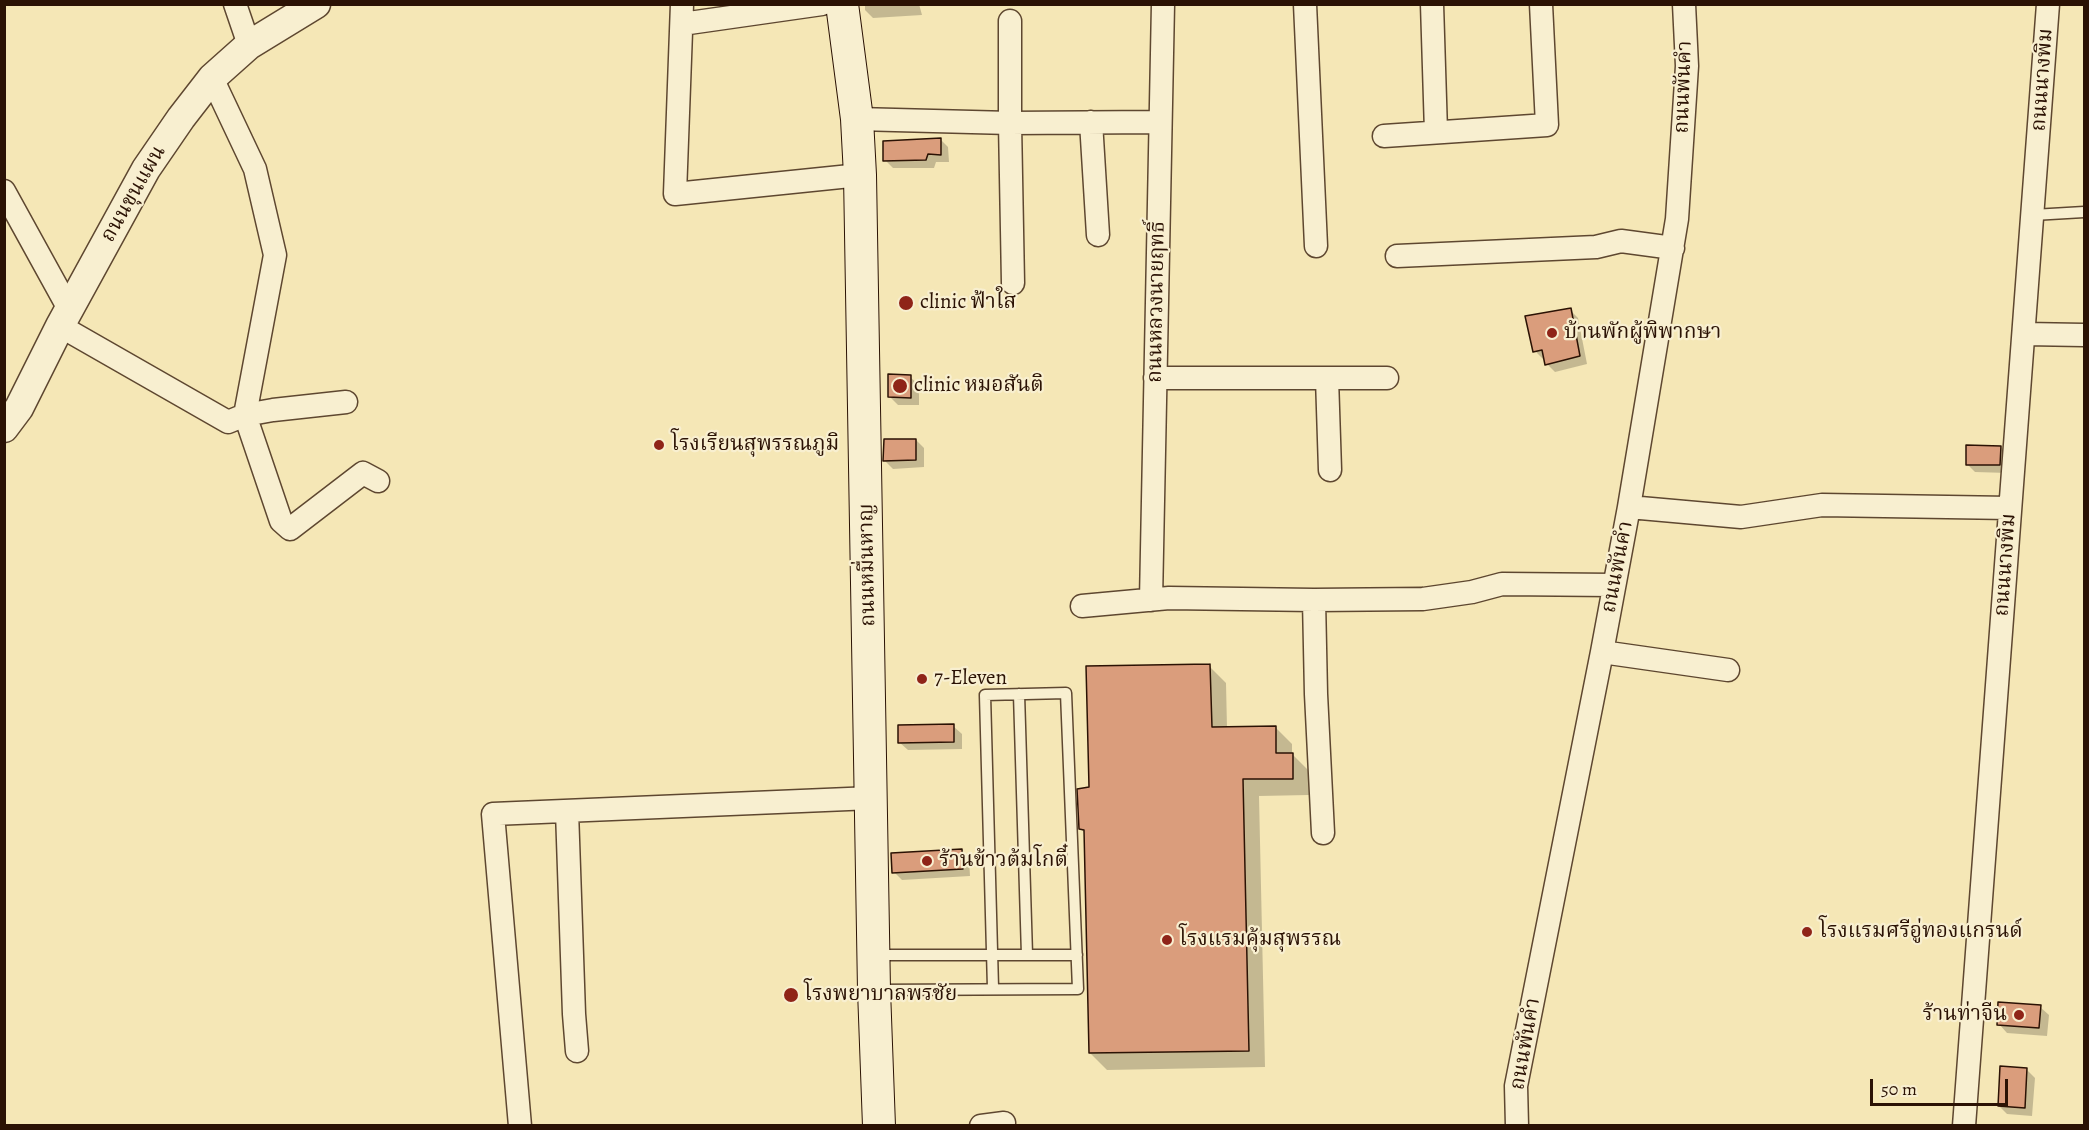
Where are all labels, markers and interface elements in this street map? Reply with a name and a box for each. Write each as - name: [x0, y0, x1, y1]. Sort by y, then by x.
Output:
- street label: ถนนนางพิม: [2027, 28, 2059, 132]
- street label: ถนนพันคำ: [1670, 40, 1698, 134]
- street label: ถนนขุนแผน: [96, 141, 172, 247]
- street label: ถนนหลวงนายฤทธิ์: [1143, 221, 1171, 383]
- place label: clinic ฟ้าใส: [920, 290, 1016, 316]
- marker: clinic ฟ้าใส: [897, 294, 915, 312]
- place label: บ้านพักผู้พิพากษา: [1564, 320, 1721, 346]
- marker: บ้านพักผู้พิพากษา: [1545, 326, 1559, 340]
- place label: clinic หมอสันติ: [914, 373, 1044, 399]
- marker: clinic หมอสันติ: [891, 377, 909, 395]
- place label: โรงเรียนสุพรรณภูมิ: [671, 432, 839, 458]
- marker: โรงเรียนสุพรรณภูมิ: [652, 438, 666, 452]
- street label: ถนนหมื่นหาญ: [854, 503, 882, 627]
- street label: ถนนนางพิม: [1990, 513, 2022, 617]
- street label: ถนนพันคำ: [1597, 519, 1639, 615]
- place label: 7-Eleven: [934, 666, 1007, 692]
- marker: 7-Eleven: [915, 672, 929, 686]
- place label: ร้านข้าวต้มโกตี๋: [939, 848, 1068, 874]
- marker: ร้านข้าวต้มโกตี๋: [920, 854, 934, 868]
- place label: โรงแรมศรีอู่ทองแกรนด์: [1819, 919, 2023, 945]
- marker: โรงแรมศรีอู่ทองแกรนด์: [1800, 925, 1814, 939]
- place label: โรงแรมคุ้มสุพรรณ: [1179, 927, 1341, 953]
- marker: โรงแรมคุ้มสุพรรณ: [1160, 933, 1174, 947]
- place label: โรงพยาบาลพรชัย: [804, 982, 957, 1008]
- marker: โรงพยาบาลพรชัย: [782, 986, 800, 1004]
- street label: ถนนพันคำ: [1506, 996, 1546, 1092]
- place label: ร้านท่าจีน: [1922, 1002, 2007, 1028]
- marker: ร้านท่าจีน: [2012, 1008, 2026, 1022]
- scale bar: [1873, 1067, 2011, 1105]
- text: 50 m: [1881, 1077, 1917, 1101]

